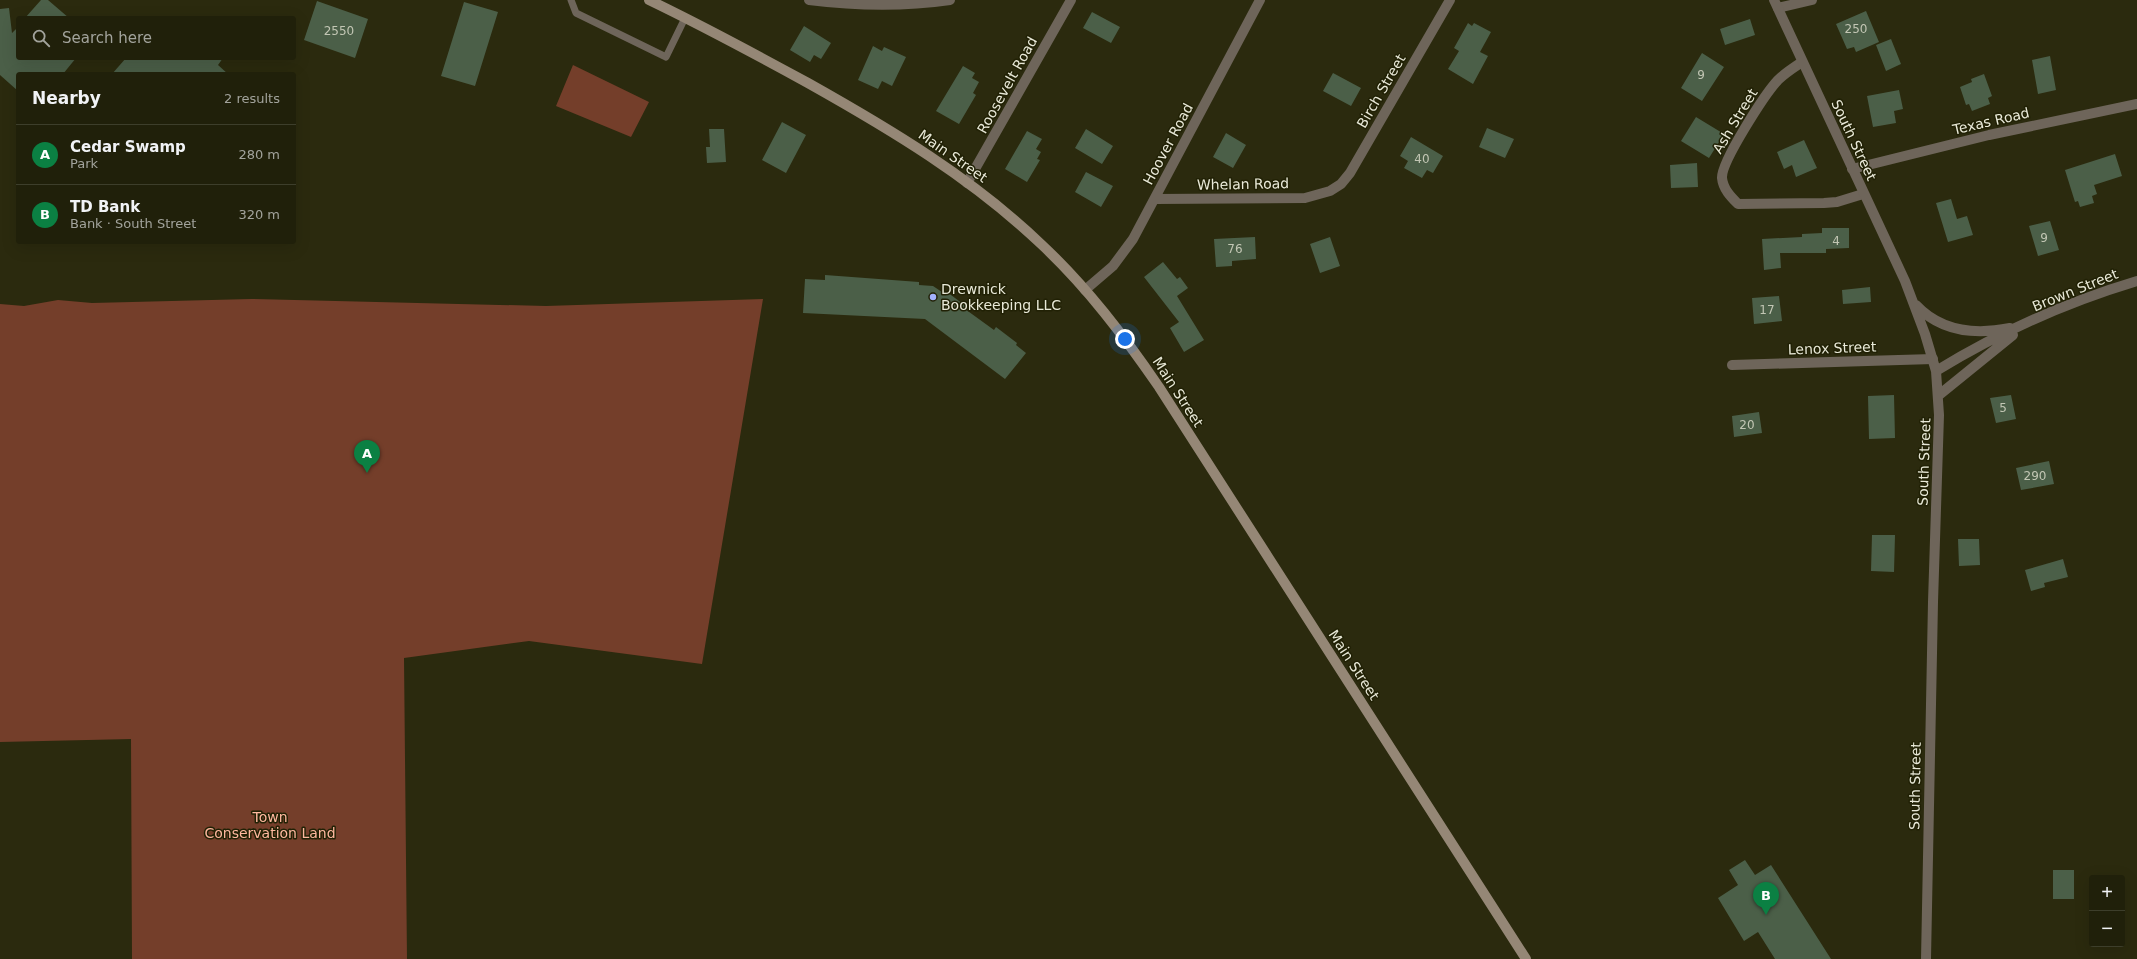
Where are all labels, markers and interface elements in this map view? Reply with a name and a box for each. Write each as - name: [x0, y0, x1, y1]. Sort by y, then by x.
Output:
- search box: [16, 16, 296, 60]
- house number: 250: [1845, 22, 1867, 36]
- house number: 2550: [324, 24, 354, 38]
- icon: search: [30, 27, 52, 49]
- text: Search here: [62, 29, 152, 47]
- street label: Roosevelt Road: [974, 34, 1040, 136]
- street label: Birch Street: [1353, 51, 1409, 131]
- house number: 9: [1697, 68, 1705, 82]
- street label: Ash Street: [1709, 85, 1761, 156]
- text: Nearby: [32, 88, 101, 108]
- text: 2 results: [224, 91, 280, 106]
- street label: South Street: [1828, 97, 1880, 184]
- street label: Hoover Road: [1140, 101, 1196, 187]
- street label: Texas Road: [1950, 104, 2031, 138]
- street label: Main Street: [915, 126, 991, 186]
- text: Cedar Swamp: [70, 138, 186, 156]
- text: A: [40, 147, 50, 162]
- text: 280 m: [238, 147, 280, 162]
- house number: 40: [1414, 152, 1430, 166]
- text: Park: [70, 156, 98, 171]
- street label: Whelan Road: [1197, 175, 1289, 193]
- text: TD Bank: [70, 198, 140, 216]
- text: B: [40, 207, 50, 222]
- text: 320 m: [238, 207, 280, 222]
- text: Bank · South Street: [70, 216, 196, 231]
- house number: 9: [2040, 231, 2048, 245]
- house number: 4: [1832, 234, 1840, 248]
- house number: 76: [1227, 242, 1243, 256]
- street label: Brown Street: [2030, 265, 2121, 314]
- place label: Drewnick Bookkeeping LLC: [941, 281, 1061, 313]
- marker: Drewnick Bookkeeping LLC: [928, 292, 938, 302]
- house number: 17: [1759, 303, 1775, 317]
- your location: [1115, 329, 1135, 349]
- street label: Lenox Street: [1788, 338, 1877, 358]
- street label: Main Street: [1149, 354, 1207, 431]
- house number: 5: [1999, 401, 2007, 415]
- street label: South Street: [1914, 417, 1934, 506]
- house number: 20: [1739, 418, 1755, 432]
- pin: A: [354, 440, 380, 473]
- house number: 290: [2024, 469, 2046, 483]
- street label: Main Street: [1325, 627, 1383, 704]
- street label: South Street: [1906, 742, 1924, 830]
- park label: Town Conservation Land: [204, 809, 336, 841]
- map controls: [2089, 875, 2125, 947]
- button: +: [2089, 875, 2125, 911]
- pin: B: [1753, 882, 1779, 915]
- button: −: [2089, 911, 2125, 947]

